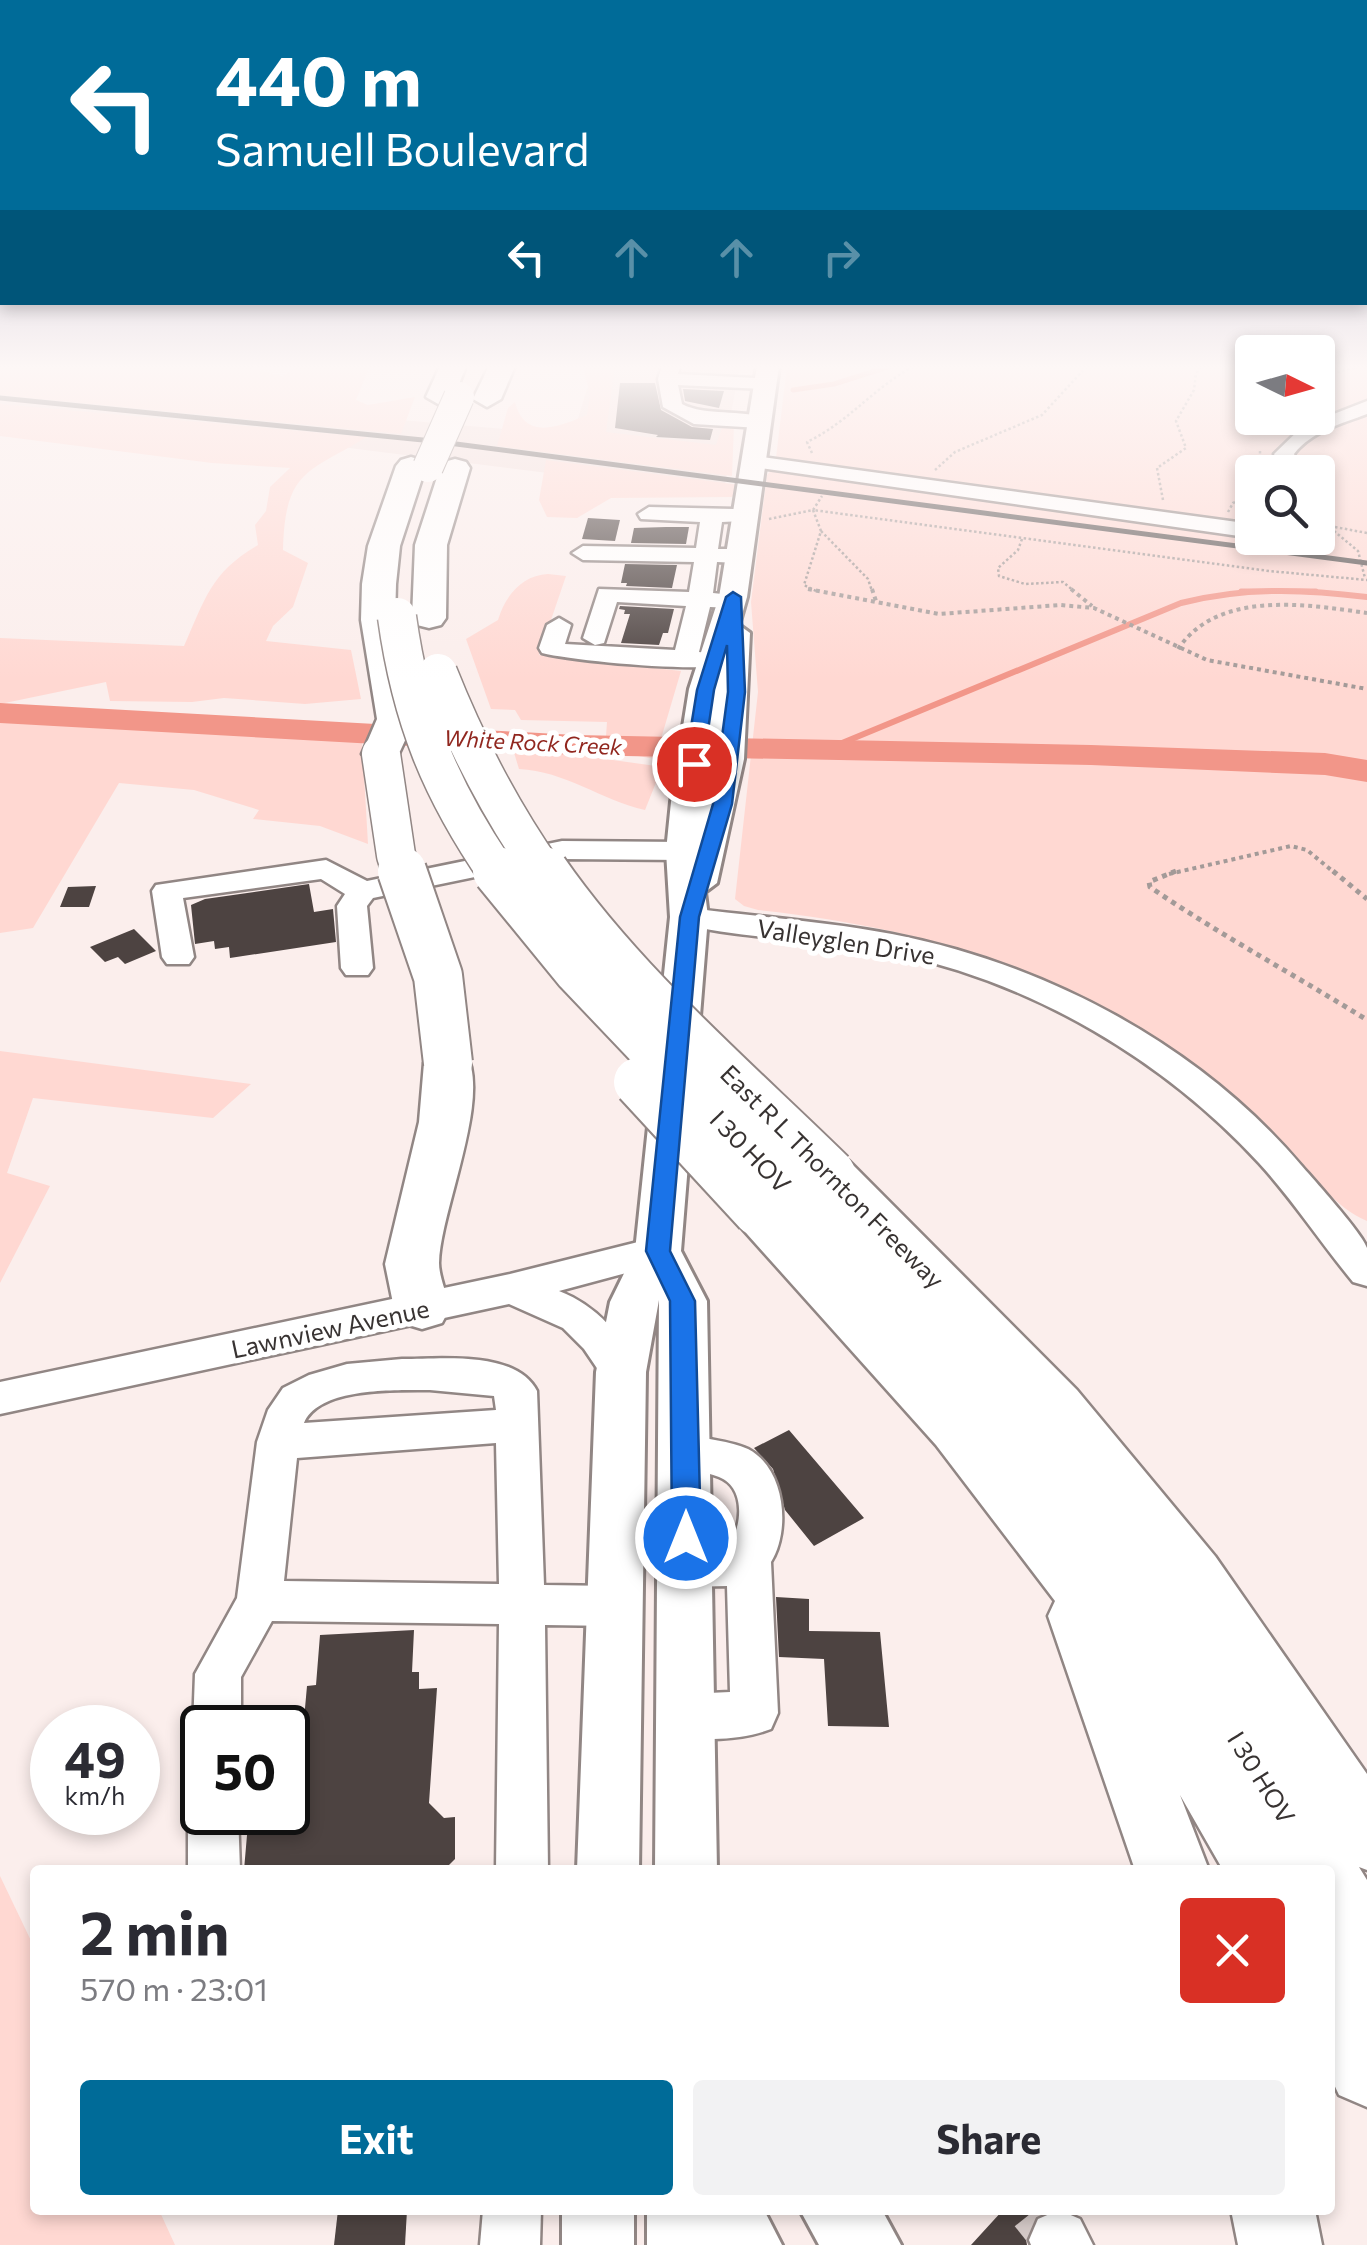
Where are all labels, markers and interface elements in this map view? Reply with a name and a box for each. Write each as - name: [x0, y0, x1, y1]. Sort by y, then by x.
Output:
- text: 440 m: [215, 35, 422, 120]
- icon: left: [50, 40, 180, 170]
- text: Samuell Boulevard: [215, 120, 590, 175]
- icon: left: [499, 230, 554, 285]
- icon: ahead: [604, 230, 659, 285]
- icon: ahead: [709, 230, 764, 285]
- icon: right: [814, 230, 869, 285]
- north arrow: [1235, 335, 1335, 435]
- map controls: [1235, 335, 1335, 555]
- button: search: [1235, 455, 1335, 555]
- pin: [652, 722, 737, 807]
- water label: White Rock Creek: [443, 724, 624, 760]
- icon: arrive: [667, 737, 722, 792]
- street label: Valleyglen Drive: [755, 912, 937, 970]
- street label: East R L Thornton Freeway: [715, 1058, 951, 1294]
- street label: I 30 HOV: [704, 1104, 798, 1198]
- street label: Lawnview Avenue: [228, 1292, 432, 1364]
- position arrow: [634, 1486, 738, 1590]
- speed limit sign: 50: [180, 1705, 310, 1835]
- street label: I 30 HOV: [1222, 1725, 1302, 1829]
- text: 49: [64, 1727, 126, 1788]
- text: km/h: [65, 1780, 125, 1810]
- text: 2 min: [80, 1894, 229, 1967]
- button: close: [1180, 1898, 1285, 2003]
- text: 570 m · 23:01: [80, 1968, 268, 2008]
- button: Exit: [80, 2080, 673, 2195]
- button: Share: [693, 2080, 1285, 2195]

